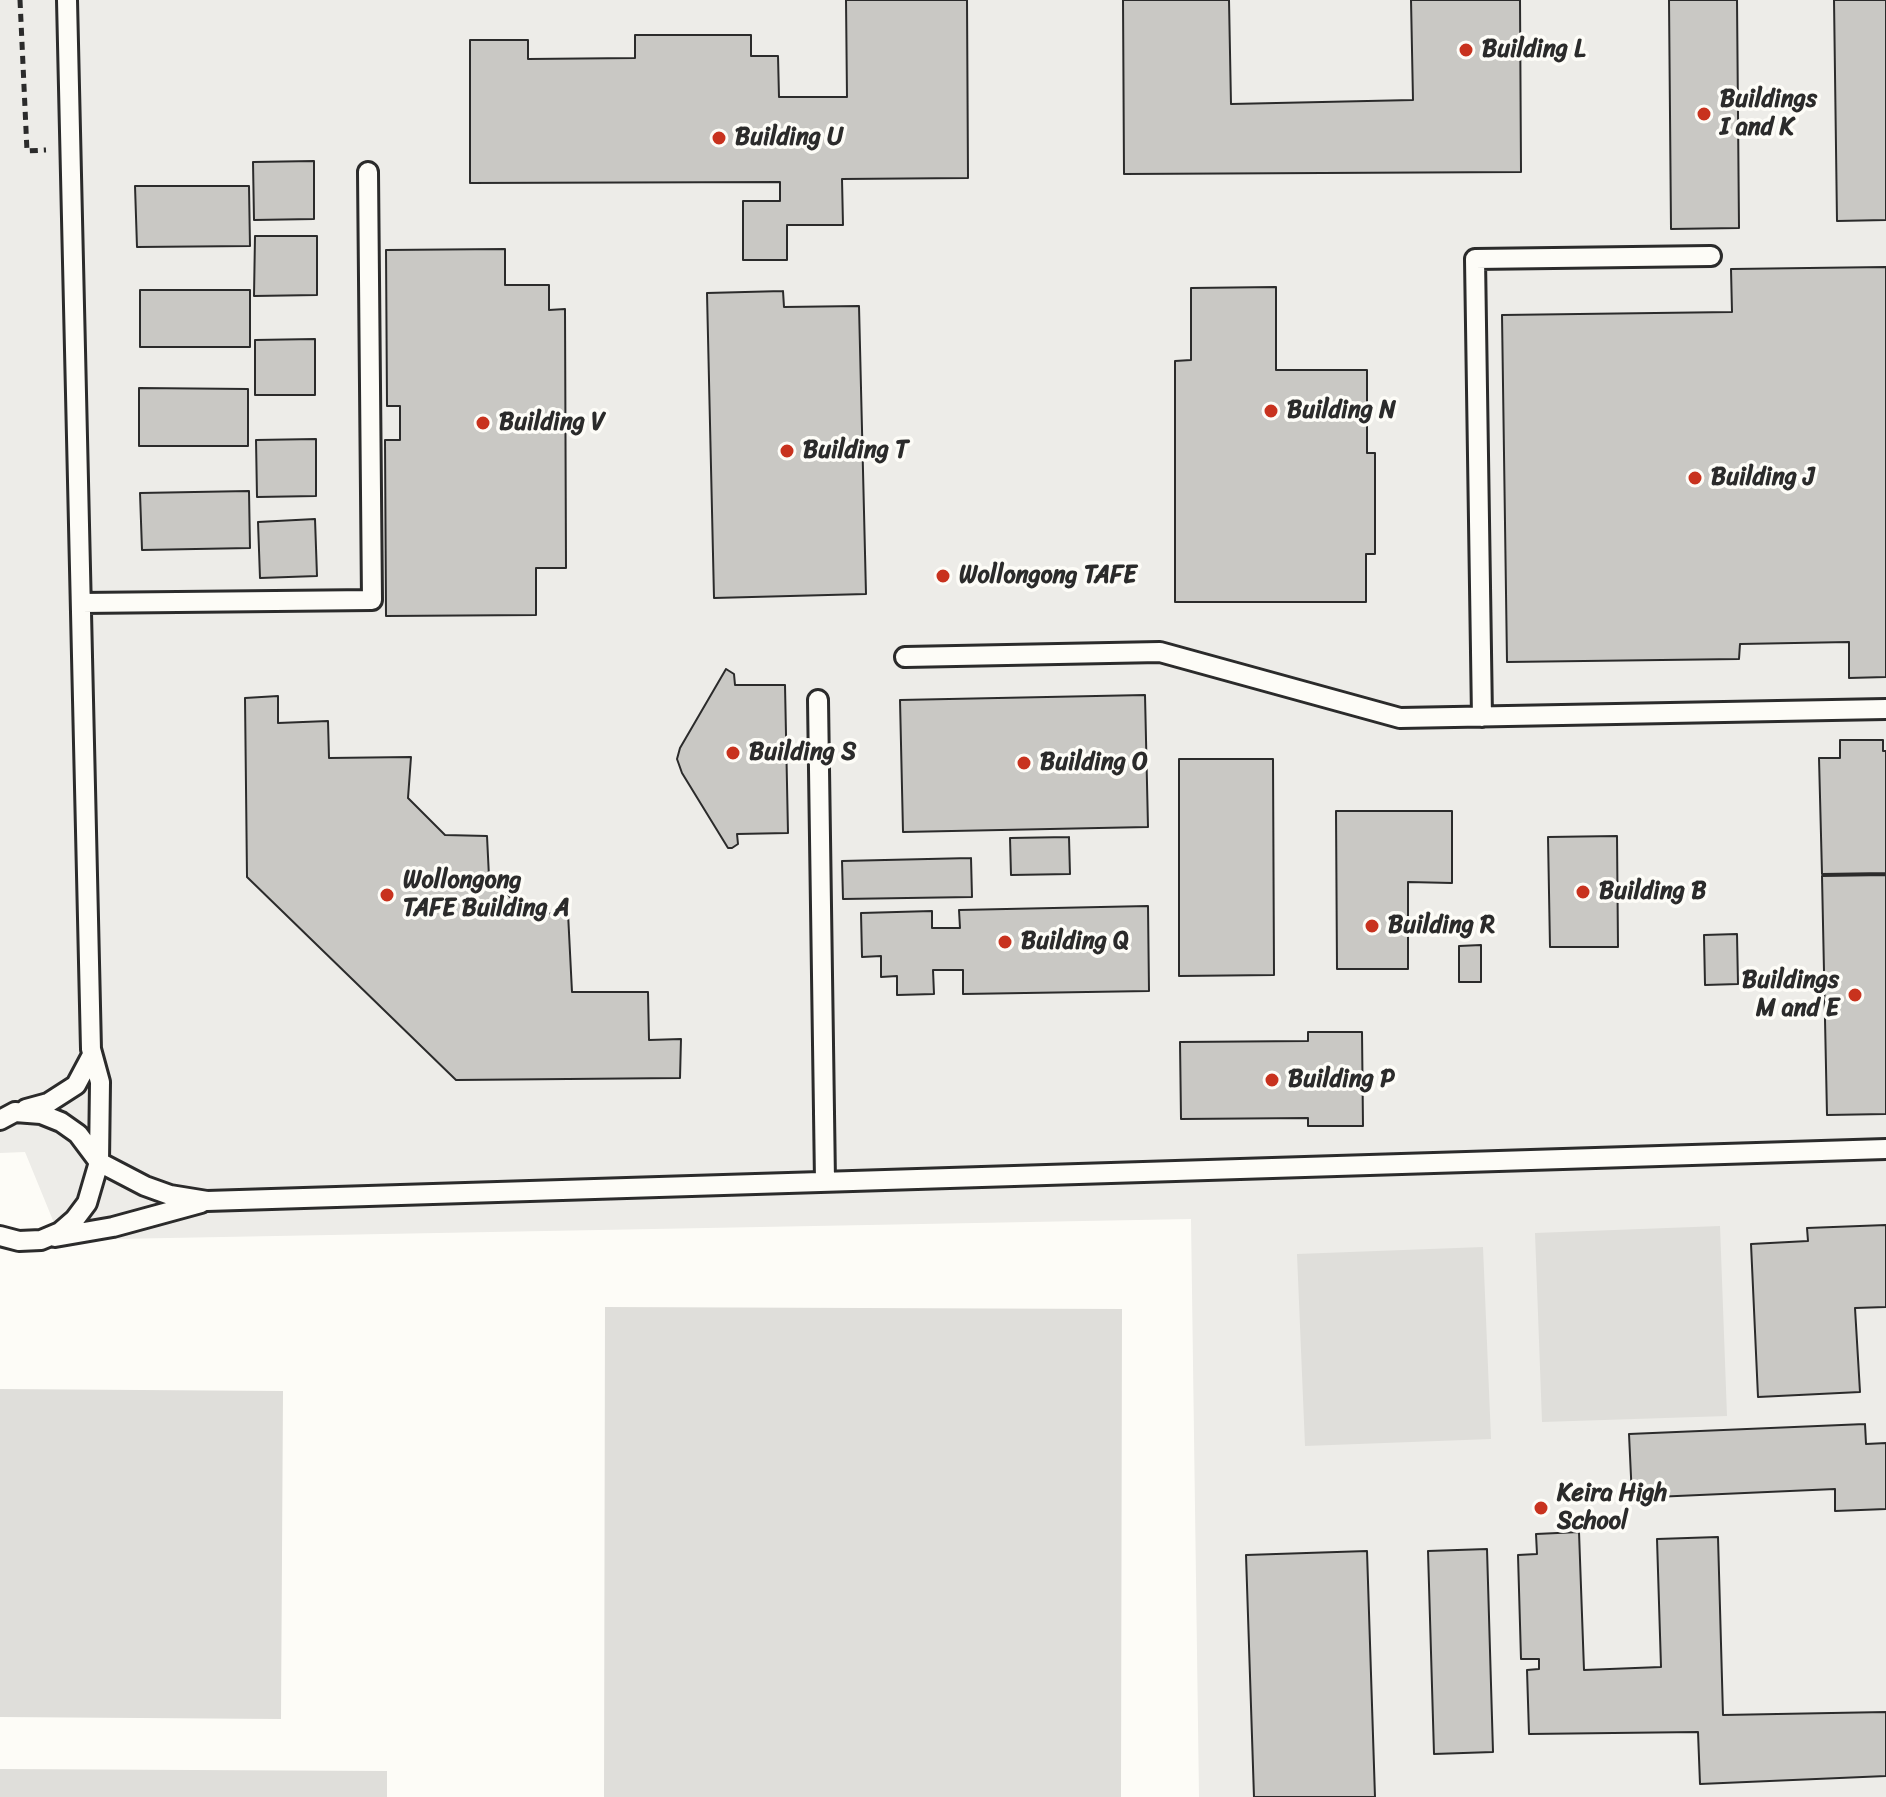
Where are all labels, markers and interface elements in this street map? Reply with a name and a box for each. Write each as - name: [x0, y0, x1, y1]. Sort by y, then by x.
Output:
- place label: Building L: [1482, 36, 1585, 64]
- marker: Building L: [1457, 41, 1475, 59]
- place label: Buildings I and K: [1720, 86, 1817, 142]
- marker: Buildings I and K: [1695, 105, 1713, 123]
- place label: Building U: [735, 124, 843, 152]
- marker: Building U: [710, 129, 728, 147]
- place label: Building N: [1287, 397, 1396, 425]
- marker: Building N: [1262, 402, 1280, 420]
- place label: Building V: [499, 409, 605, 437]
- marker: Building V: [474, 414, 492, 432]
- place label: Building T: [803, 437, 908, 465]
- marker: Building T: [778, 442, 796, 460]
- place label: Building J: [1711, 464, 1814, 492]
- marker: Building J: [1686, 469, 1704, 487]
- place label: Wollongong TAFE: [959, 562, 1137, 590]
- marker: Wollongong TAFE: [934, 567, 952, 585]
- place label: Building S: [749, 739, 856, 767]
- marker: Building S: [724, 744, 742, 762]
- place label: Building O: [1040, 749, 1148, 777]
- marker: Building O: [1015, 754, 1033, 772]
- place label: Wollongong TAFE Building A: [403, 867, 570, 923]
- place label: Building B: [1599, 878, 1706, 906]
- marker: Building B: [1574, 883, 1592, 901]
- marker: Wollongong TAFE Building A: [378, 886, 396, 904]
- place label: Building R: [1388, 912, 1495, 940]
- marker: Building R: [1363, 917, 1381, 935]
- place label: Building Q: [1021, 928, 1129, 956]
- marker: Building Q: [996, 933, 1014, 951]
- place label: Buildings M and E: [1742, 967, 1839, 1023]
- marker: Buildings M and E: [1846, 986, 1864, 1004]
- place label: Building P: [1288, 1066, 1395, 1094]
- marker: Building P: [1263, 1071, 1281, 1089]
- place label: Keira High School: [1557, 1480, 1667, 1536]
- marker: Keira High School: [1532, 1499, 1550, 1517]

